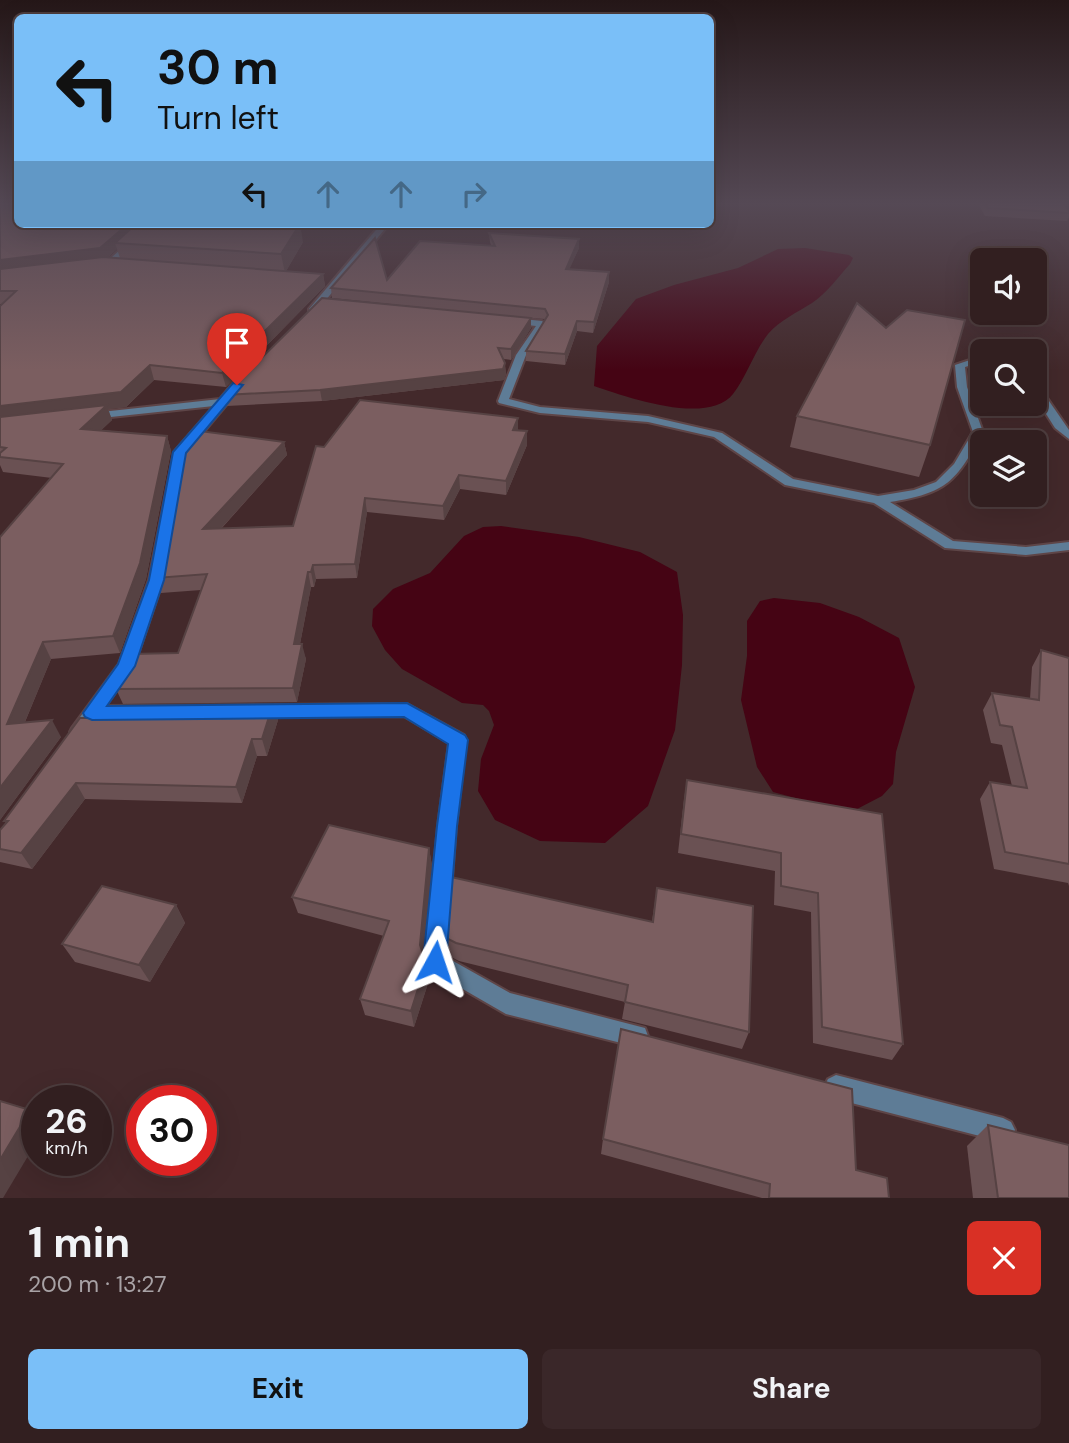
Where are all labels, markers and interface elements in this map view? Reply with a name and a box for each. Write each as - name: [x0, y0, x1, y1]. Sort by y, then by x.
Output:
- text: 30 m: [157, 35, 279, 99]
- icon: left: [42, 42, 133, 133]
- text: Turn left: [157, 97, 279, 139]
- icon: left: [236, 175, 274, 213]
- icon: ahead: [309, 175, 347, 213]
- icon: ahead: [382, 175, 420, 213]
- icon: right: [455, 175, 493, 213]
- map controls: [970, 248, 1047, 507]
- button: sound: [970, 248, 1047, 325]
- pin: [207, 313, 267, 385]
- icon: arrive: [218, 324, 256, 362]
- button: search: [970, 339, 1047, 416]
- button: layers: [970, 430, 1047, 507]
- position arrow: [398, 925, 472, 999]
- speed limit sign: 30: [126, 1085, 217, 1176]
- text: 26: [45, 1098, 88, 1144]
- text: km/h: [45, 1136, 88, 1160]
- text: 1 min: [28, 1215, 130, 1270]
- button: close: [967, 1221, 1041, 1295]
- text: 200 m · 13:27: [28, 1269, 166, 1299]
- button: Exit: [28, 1349, 528, 1429]
- button: Share: [542, 1349, 1041, 1429]

